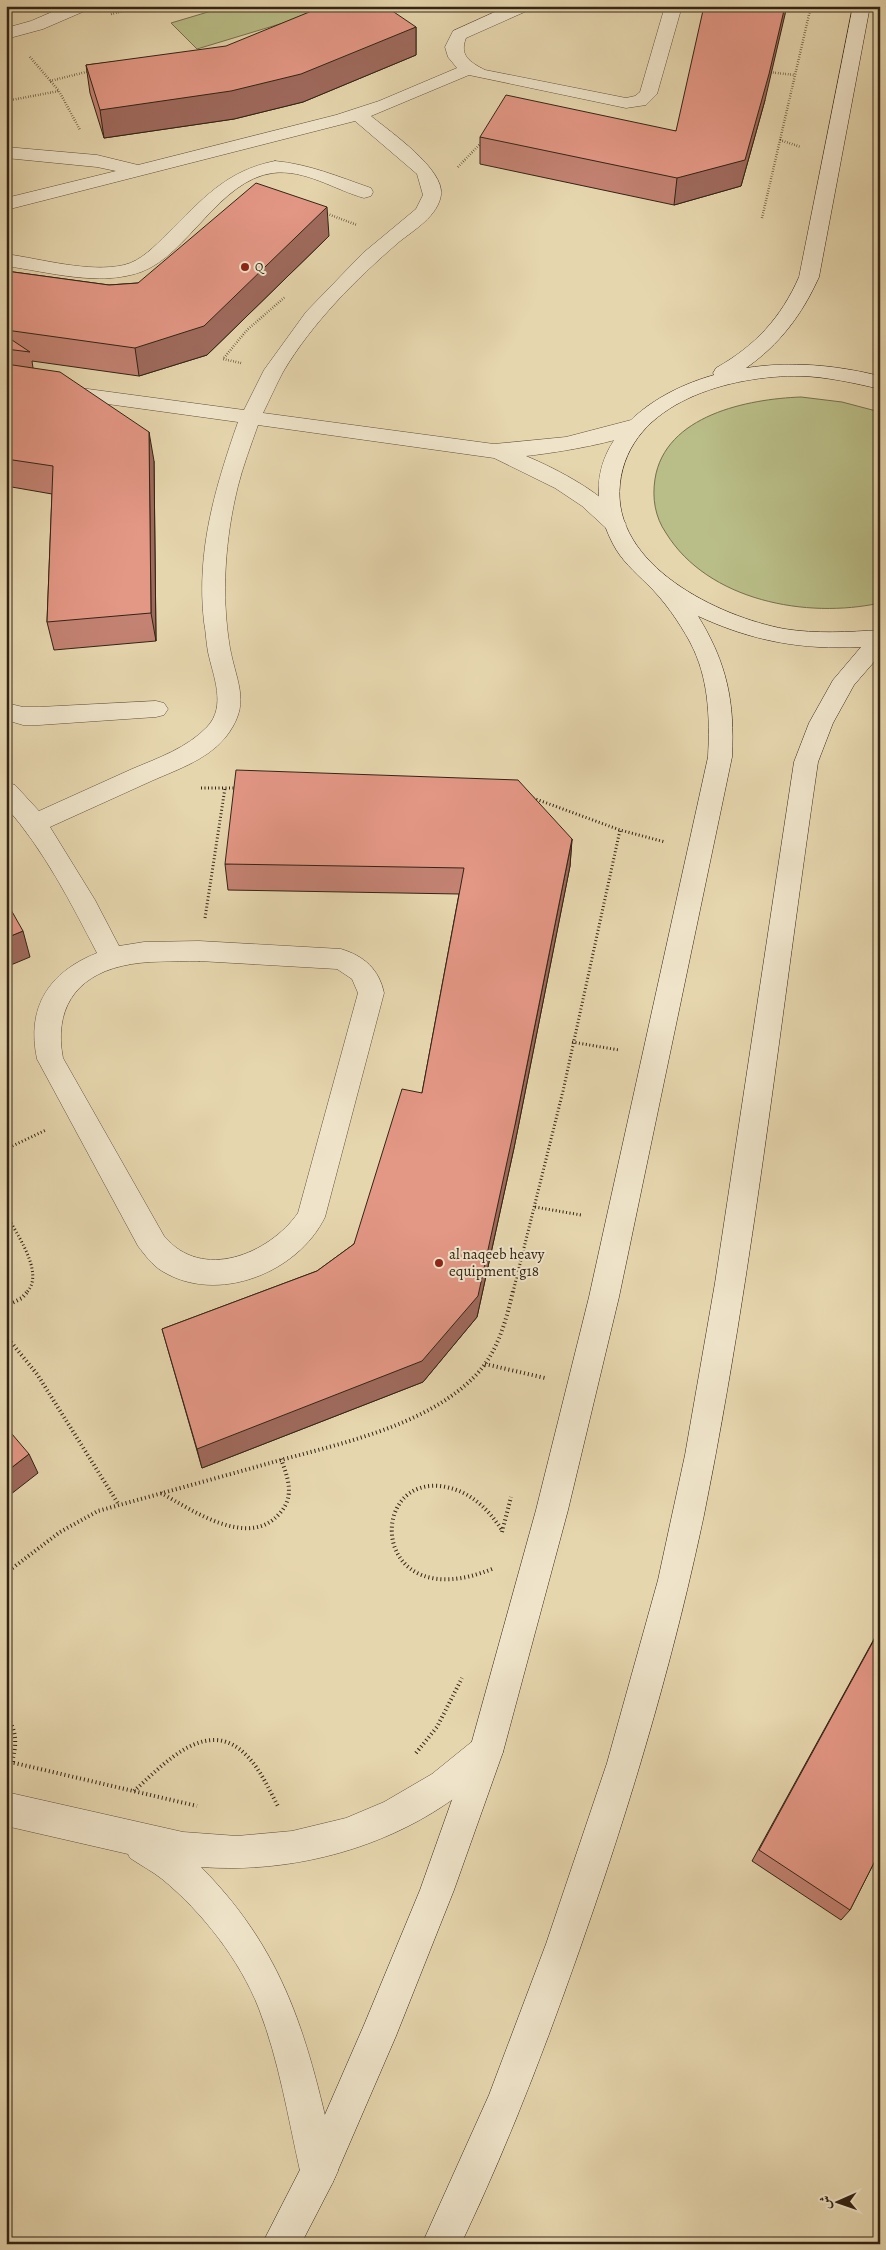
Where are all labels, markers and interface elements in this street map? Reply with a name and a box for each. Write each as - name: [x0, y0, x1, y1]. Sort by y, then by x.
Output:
- place label: Q: [255, 259, 265, 275]
- marker: Q: [239, 261, 251, 273]
- place label: al naqeeb heavy equipment g18: [449, 1244, 545, 1281]
- marker: al naqeeb heavy equipment g18: [433, 1257, 445, 1269]
- north arrow: [814, 2178, 864, 2228]
- text: ش: [816, 2195, 835, 2210]

